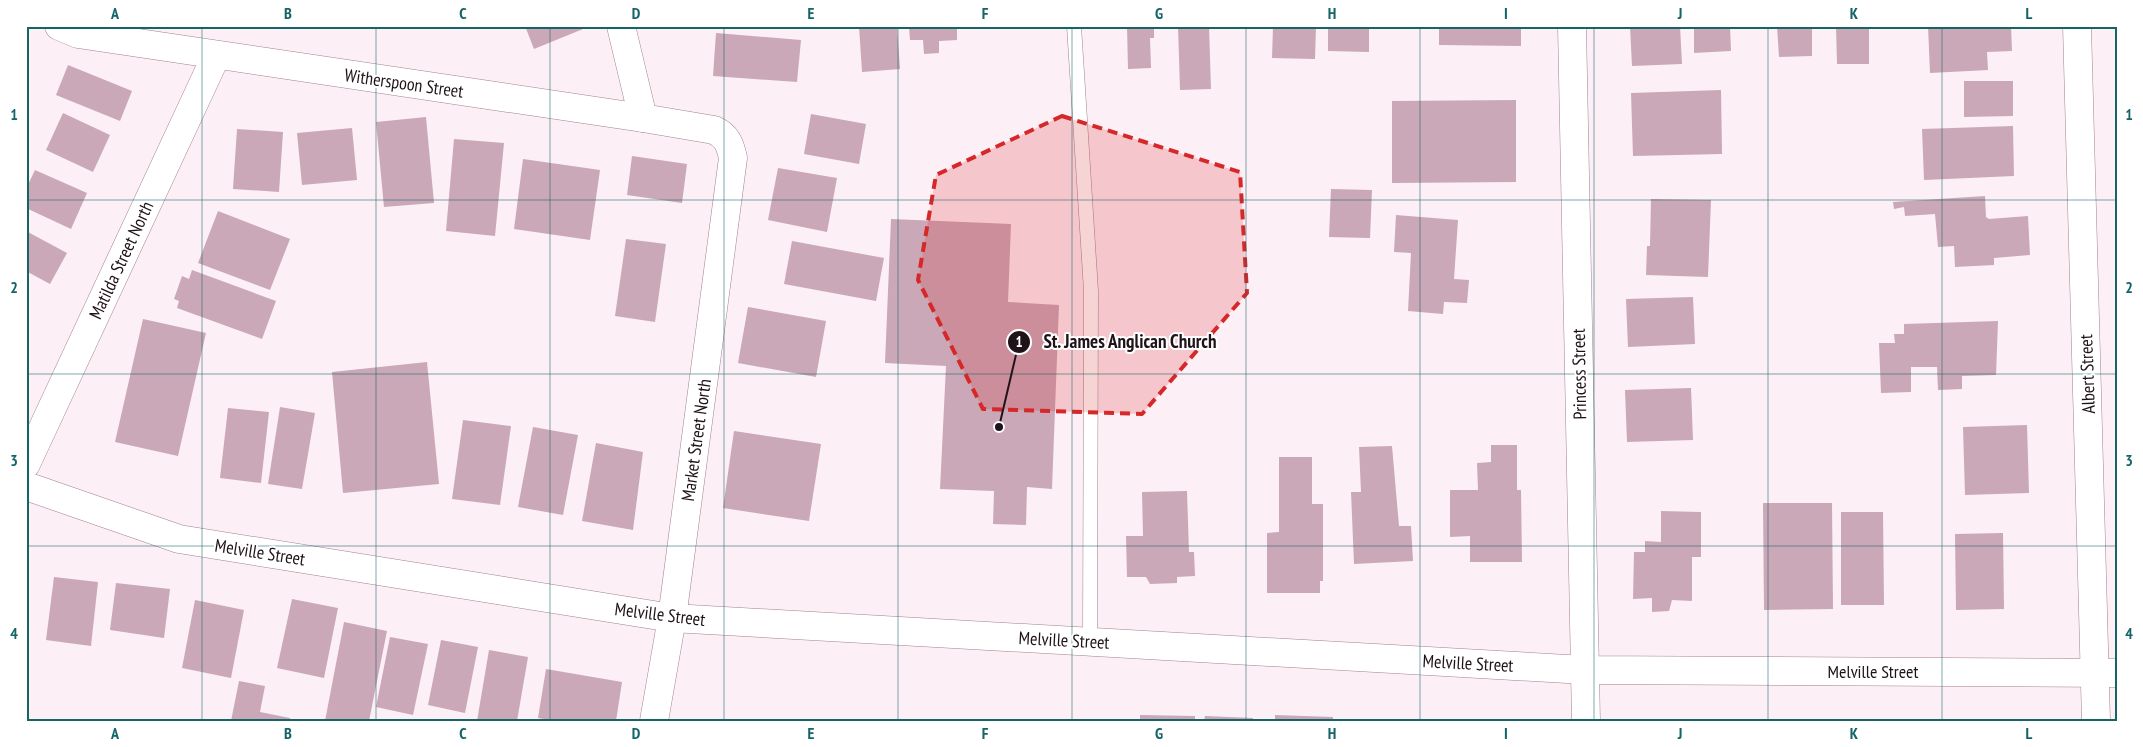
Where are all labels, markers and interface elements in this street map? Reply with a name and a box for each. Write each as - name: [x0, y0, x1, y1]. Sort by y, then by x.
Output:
- text: A: [110, 3, 120, 23]
- text: B: [284, 3, 292, 23]
- text: C: [459, 3, 467, 23]
- text: D: [632, 3, 641, 23]
- text: E: [808, 3, 815, 23]
- text: F: [982, 3, 989, 23]
- text: G: [1155, 3, 1163, 23]
- text: H: [1328, 3, 1336, 23]
- text: I: [1504, 3, 1508, 23]
- text: J: [1677, 3, 1682, 23]
- text: K: [1850, 3, 1859, 23]
- text: L: [2026, 3, 2033, 23]
- street label: Witherspoon Street: [343, 63, 465, 103]
- text: 1: [10, 104, 18, 124]
- text: 1: [2125, 104, 2133, 124]
- street label: Matilda Street North: [84, 197, 158, 323]
- text: 2: [10, 277, 18, 297]
- text: 2: [2125, 277, 2133, 297]
- callout: St. James Anglican Church: [1007, 325, 1227, 359]
- street label: Princess Street: [1567, 328, 1591, 420]
- text: St. James Anglican Church: [1043, 329, 1217, 353]
- text: 1: [1015, 332, 1023, 351]
- street label: Albert Street: [2074, 334, 2100, 414]
- street label: Market Street North: [676, 377, 716, 503]
- text: 3: [10, 450, 18, 470]
- text: 3: [2125, 450, 2133, 470]
- street label: Melville Street: [213, 534, 307, 570]
- street label: Melville Street: [613, 597, 707, 631]
- text: 4: [10, 623, 18, 643]
- text: 4: [2125, 623, 2133, 643]
- street label: Melville Street: [1018, 626, 1110, 654]
- street label: Melville Street: [1422, 649, 1514, 677]
- street label: Melville Street: [1828, 660, 1918, 683]
- text: A: [110, 723, 120, 743]
- text: B: [284, 723, 292, 743]
- text: C: [459, 723, 467, 743]
- text: D: [632, 723, 641, 743]
- text: E: [808, 723, 815, 743]
- text: F: [982, 723, 989, 743]
- text: G: [1155, 723, 1163, 743]
- text: H: [1328, 723, 1336, 743]
- text: I: [1504, 723, 1508, 743]
- text: J: [1677, 723, 1682, 743]
- text: K: [1850, 723, 1859, 743]
- text: L: [2026, 723, 2033, 743]

